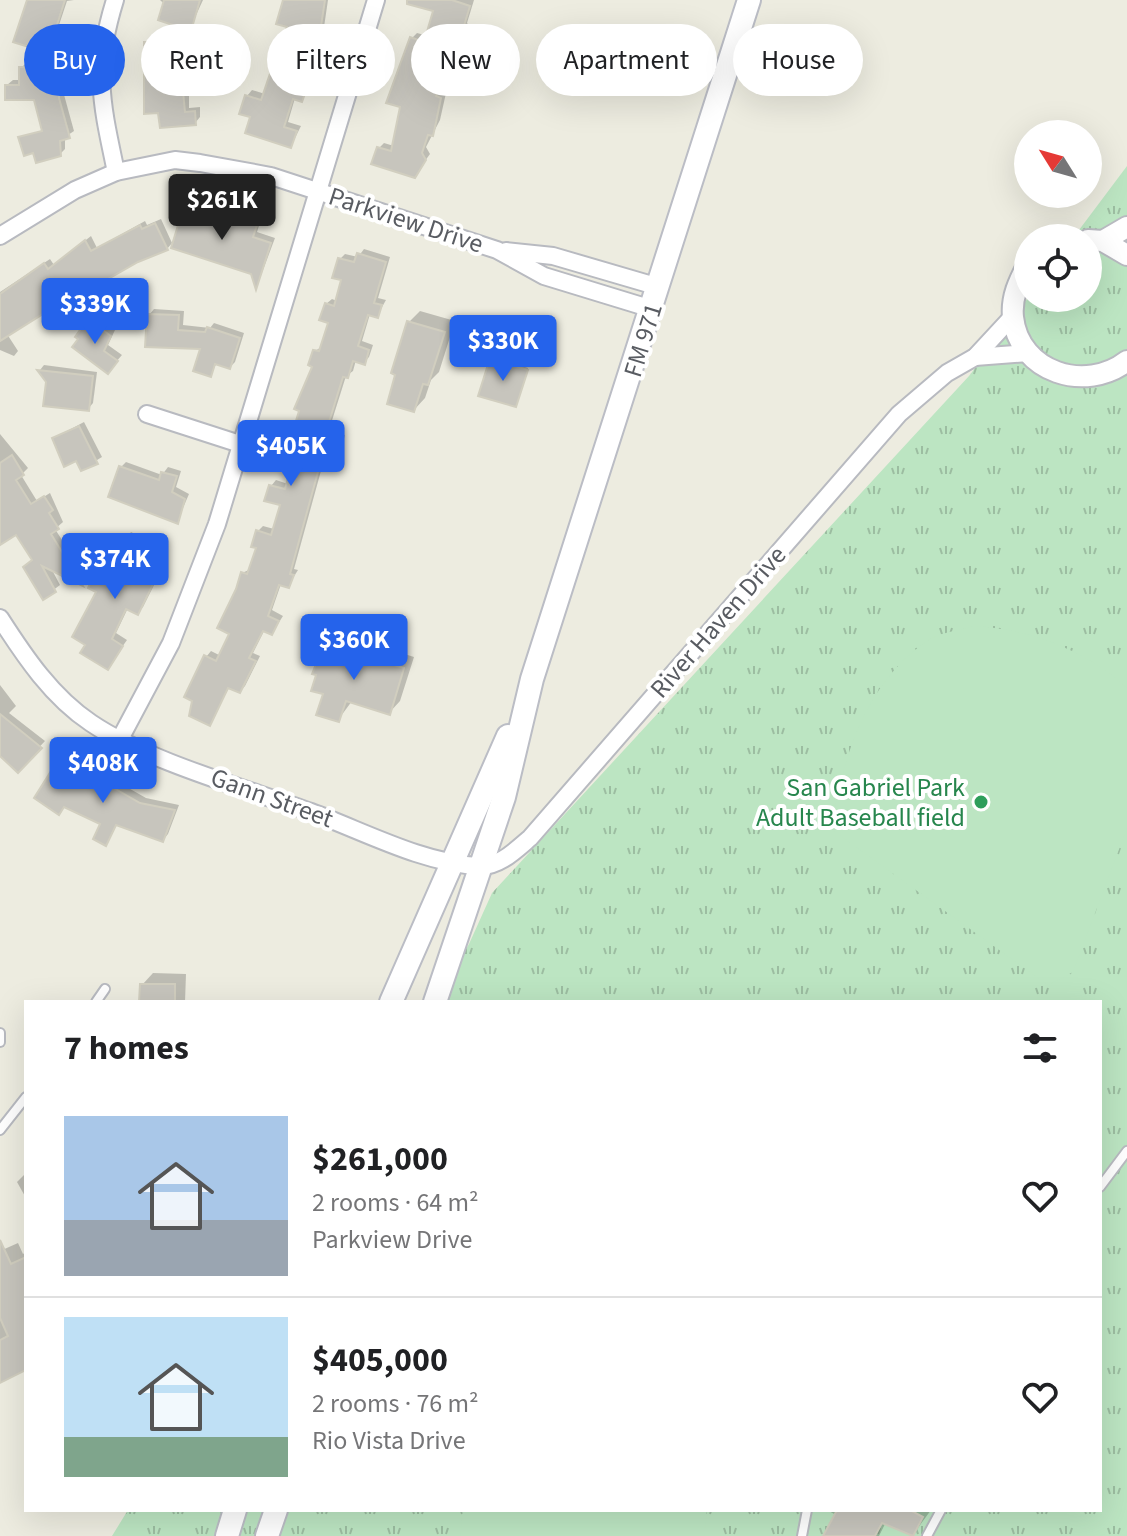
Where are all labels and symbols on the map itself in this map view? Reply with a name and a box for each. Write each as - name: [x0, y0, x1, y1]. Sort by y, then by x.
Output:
- north arrow: [1014, 120, 1102, 208]
- pin: $261K: [166, 174, 278, 242]
- street label: Parkview Drive: [324, 178, 488, 262]
- pin: $339K: [39, 278, 151, 346]
- street label: FM 971: [614, 298, 672, 382]
- pin: $330K: [447, 315, 559, 383]
- pin: $405K: [235, 420, 347, 488]
- pin: $374K: [59, 533, 171, 601]
- street label: River Haven Drive: [641, 538, 795, 706]
- pin: $360K: [298, 614, 410, 682]
- pin: $408K: [47, 737, 159, 805]
- street label: Gann Street: [206, 759, 339, 837]
- place label: San Gabriel Park Adult Baseball field: [756, 769, 965, 836]
- marker: San Gabriel Park Adult Baseball field: [972, 793, 990, 811]

